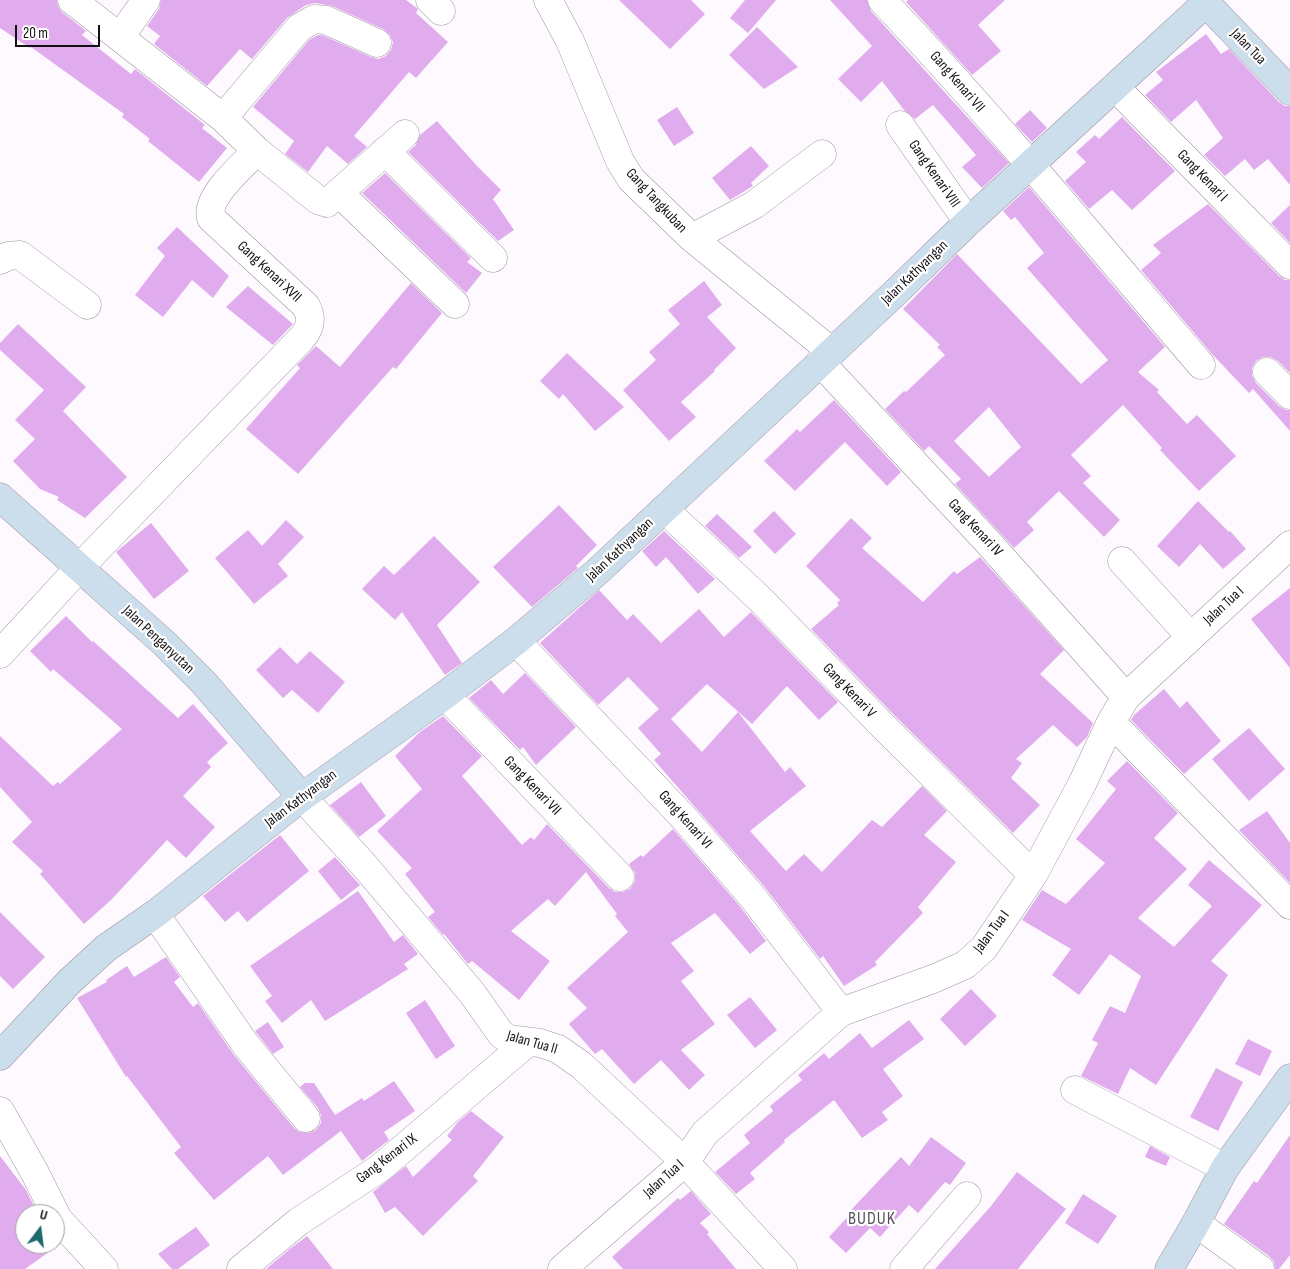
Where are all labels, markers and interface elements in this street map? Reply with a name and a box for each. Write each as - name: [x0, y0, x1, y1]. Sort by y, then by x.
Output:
- scale bar: [18, 15, 102, 47]
- text: 20 m: [23, 24, 48, 43]
- street label: Jalan Tua: [1226, 25, 1270, 69]
- street label: Gang Kenari VII: [926, 48, 988, 116]
- street label: Gang Kenari VIII: [904, 137, 964, 211]
- street label: Gang Kenari I: [1173, 146, 1231, 206]
- street label: Gang Tangkuban: [622, 165, 690, 237]
- street label: Jalan Kathyangan: [878, 237, 952, 309]
- street label: Gang Kenari XVII: [233, 238, 305, 306]
- street label: Gang Kenari IV: [944, 496, 1006, 560]
- street label: Jalan Kathyangan: [583, 514, 657, 586]
- street label: Jalan Tua I: [1200, 583, 1248, 629]
- street label: Jalan Penganyutan: [118, 602, 198, 678]
- street label: Gang Kenari V: [819, 660, 879, 722]
- street label: Gang Kenari VII: [499, 753, 565, 819]
- street label: Jalan Kathyangan: [261, 766, 341, 832]
- street label: Gang Kenari VI: [654, 787, 716, 853]
- street label: Jalan Tua I: [970, 907, 1014, 957]
- street label: Jalan Tua II: [505, 1027, 559, 1059]
- street label: Gang Kenari IX: [353, 1130, 421, 1188]
- street label: Jalan Tua I: [640, 1156, 688, 1202]
- north arrow: [15, 1204, 65, 1254]
- text: U: [38, 1206, 49, 1224]
- district label: BUDUK: [847, 1208, 897, 1230]

